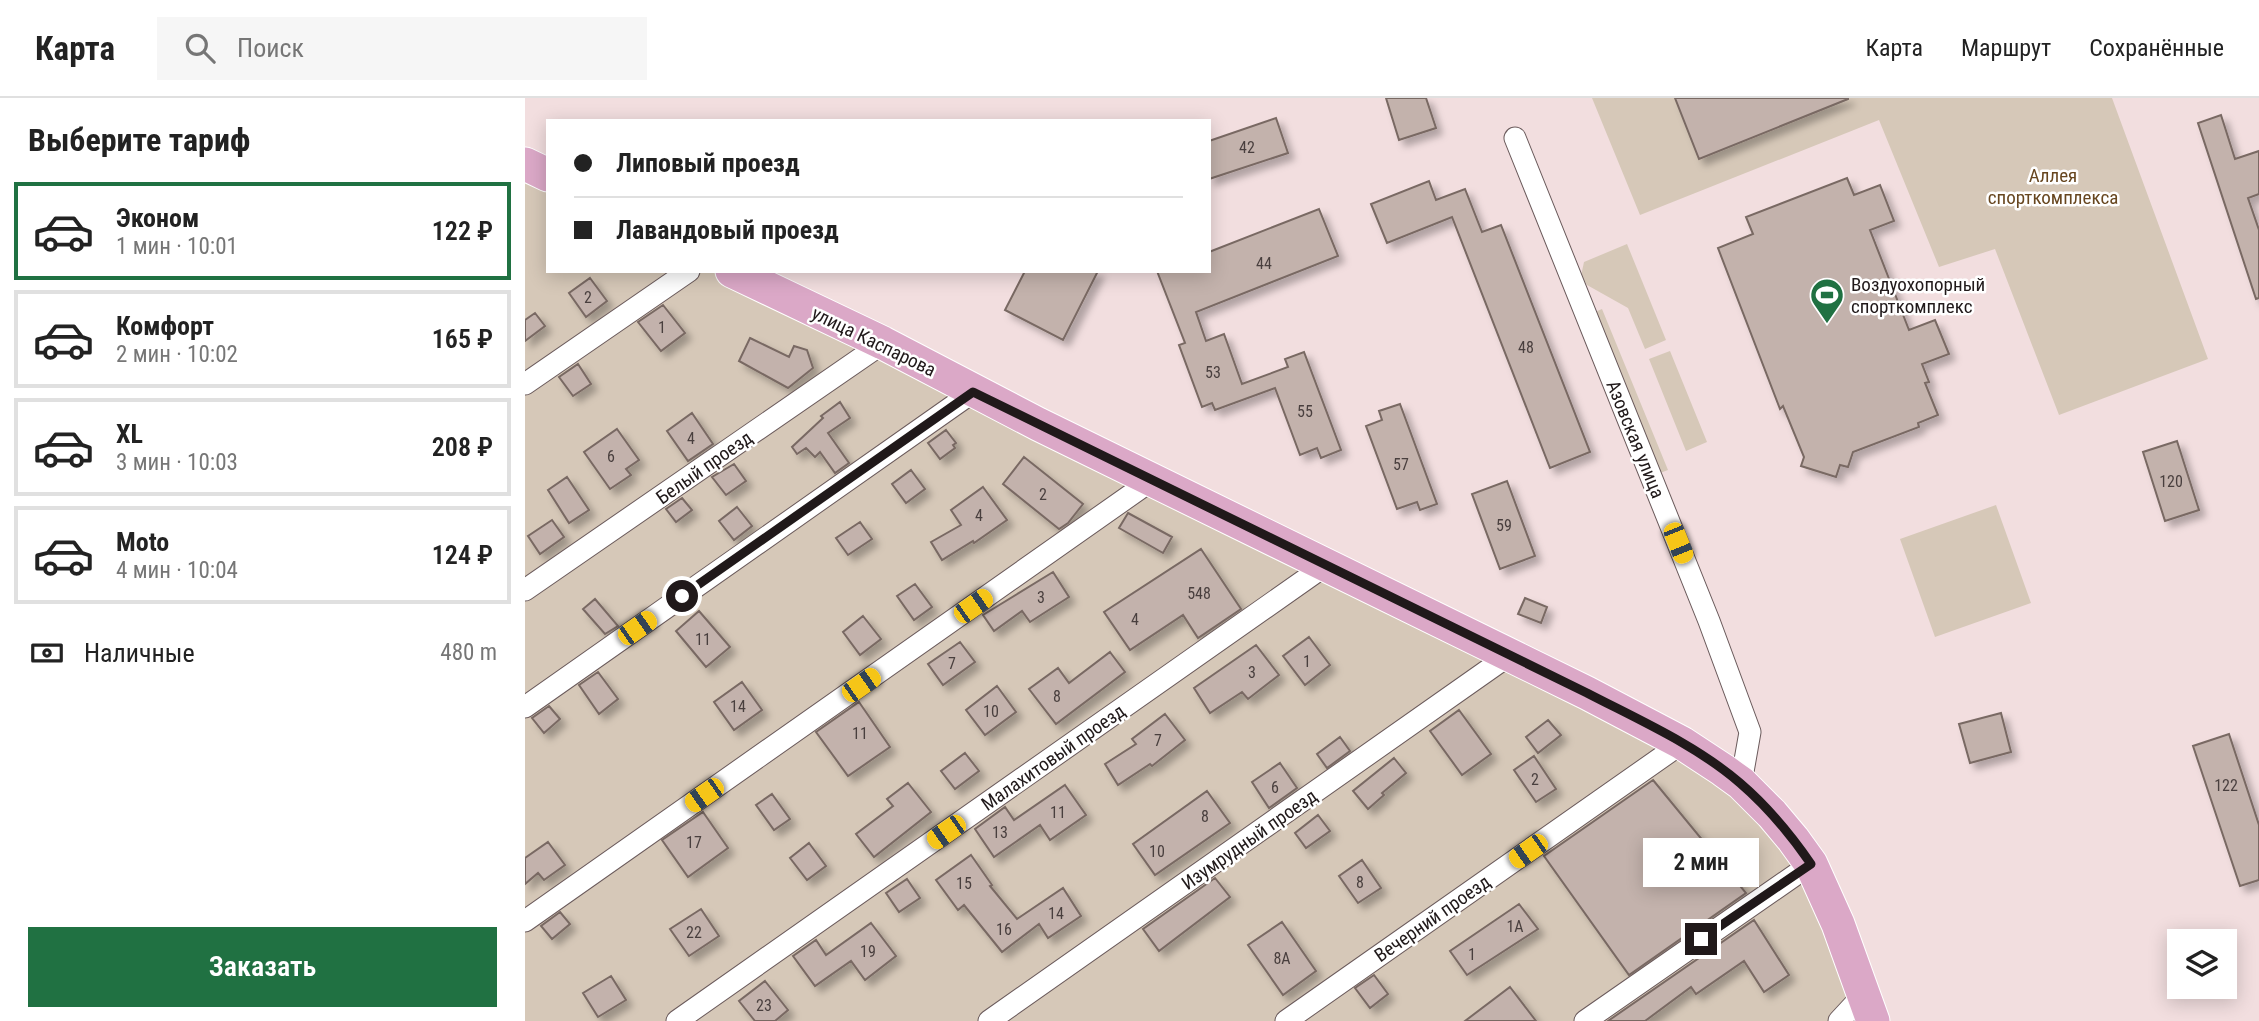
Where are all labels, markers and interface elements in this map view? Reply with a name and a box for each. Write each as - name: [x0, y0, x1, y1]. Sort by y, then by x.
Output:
- search box: [157, 17, 647, 80]
- text: Карта: [35, 29, 115, 68]
- icon: search: [181, 29, 219, 67]
- text: Поиск: [237, 33, 304, 63]
- text: Карта: [1866, 34, 1923, 62]
- text: Маршрут: [1961, 34, 2051, 62]
- text: Сохранённые: [2089, 34, 2224, 62]
- text: Выберите тариф: [28, 121, 250, 159]
- house number: 42: [1239, 138, 1255, 157]
- text: Липовый проезд: [616, 148, 800, 178]
- park label: Аллея спорткомплекса: [1988, 164, 2118, 209]
- icon: car: [32, 200, 95, 263]
- text: Эконом: [116, 203, 199, 233]
- text: Лавандовый проезд: [616, 215, 839, 245]
- text: 122 ₽: [432, 216, 493, 246]
- text: 1 мин · 10:01: [116, 233, 238, 260]
- house number: 44: [1256, 254, 1272, 273]
- place label: Воздуохопорный спорткомплекс: [1851, 273, 1985, 318]
- sports icon: Воздуохопорный спорткомплекс: [1808, 276, 1846, 325]
- house number: 2: [584, 288, 592, 307]
- street label: улица Каспарова: [808, 301, 940, 381]
- icon: car: [32, 308, 95, 371]
- text: Комфорт: [116, 311, 214, 341]
- house number: 1: [658, 318, 666, 337]
- text: 165 ₽: [432, 324, 493, 354]
- house number: 48: [1518, 338, 1534, 357]
- text: 2 мин · 10:02: [116, 341, 238, 368]
- house number: 53: [1205, 363, 1221, 382]
- street label: Азовская улица: [1601, 377, 1670, 501]
- house number: 55: [1297, 402, 1313, 421]
- icon: car: [32, 416, 95, 479]
- text: XL: [116, 419, 143, 449]
- street label: Белый проезд: [652, 426, 757, 509]
- house number: 4: [687, 429, 695, 448]
- text: 208 ₽: [432, 432, 493, 462]
- house number: 6: [607, 447, 615, 466]
- text: 3 мин · 10:03: [116, 449, 238, 476]
- house number: 57: [1393, 455, 1409, 474]
- house number: 120: [2159, 472, 2183, 491]
- house number: 2: [1039, 485, 1047, 504]
- house number: 4: [975, 506, 983, 525]
- house number: 59: [1496, 516, 1512, 535]
- car: [1661, 520, 1696, 566]
- icon: car: [32, 524, 95, 587]
- text: Moto: [116, 527, 169, 557]
- text: 124 ₽: [432, 540, 493, 570]
- text: 4 мин · 10:04: [116, 557, 238, 584]
- route start: [666, 580, 698, 612]
- house number: 548: [1187, 584, 1211, 603]
- car: [950, 585, 997, 627]
- house number: 3: [1037, 588, 1045, 607]
- car: [614, 607, 661, 649]
- house number: 4: [1131, 610, 1139, 629]
- house number: 11: [695, 630, 711, 649]
- icon: cash: [28, 634, 66, 672]
- text: Наличные: [84, 638, 195, 668]
- text: 480 m: [440, 639, 497, 666]
- house number: 1: [1303, 652, 1311, 671]
- house number: 7: [948, 654, 956, 673]
- house number: 3: [1248, 663, 1256, 682]
- car: [838, 664, 885, 706]
- house number: 8: [1053, 687, 1061, 706]
- house number: 14: [730, 697, 746, 716]
- street label: Малахитовый проезд: [977, 699, 1130, 816]
- house number: 10: [983, 702, 999, 721]
- house number: 11: [852, 724, 868, 743]
- house number: 7: [1154, 731, 1162, 750]
- house number: 2: [1531, 770, 1539, 789]
- car: [681, 774, 728, 816]
- house number: 122: [2214, 776, 2238, 795]
- house number: 6: [1271, 778, 1279, 797]
- street label: Изумрудный проезд: [1177, 784, 1321, 895]
- house number: 11: [1050, 803, 1066, 822]
- house number: 8: [1201, 807, 1209, 826]
- car: [923, 811, 970, 853]
- house number: 13: [992, 823, 1008, 842]
- car: [1505, 830, 1552, 872]
- house number: 17: [686, 833, 702, 852]
- callout: 2 мин: [1643, 838, 1759, 886]
- house number: 10: [1149, 842, 1165, 861]
- text: 2 мин: [1673, 849, 1729, 876]
- street label: Вечерний проезд: [1370, 870, 1495, 967]
- house number: 8: [1356, 873, 1364, 892]
- house number: 15: [956, 874, 972, 893]
- house number: 14: [1048, 904, 1064, 923]
- house number: 1А: [1506, 917, 1524, 936]
- house number: 16: [996, 920, 1012, 939]
- house number: 22: [686, 923, 702, 942]
- route end: [1685, 923, 1717, 955]
- button: Заказать: [28, 927, 497, 1007]
- map controls: [2167, 929, 2237, 999]
- button: layers: [2167, 929, 2237, 999]
- house number: 19: [860, 942, 876, 961]
- house number: 1: [1468, 945, 1476, 964]
- house number: 8А: [1273, 949, 1291, 968]
- house number: 23: [756, 996, 772, 1015]

